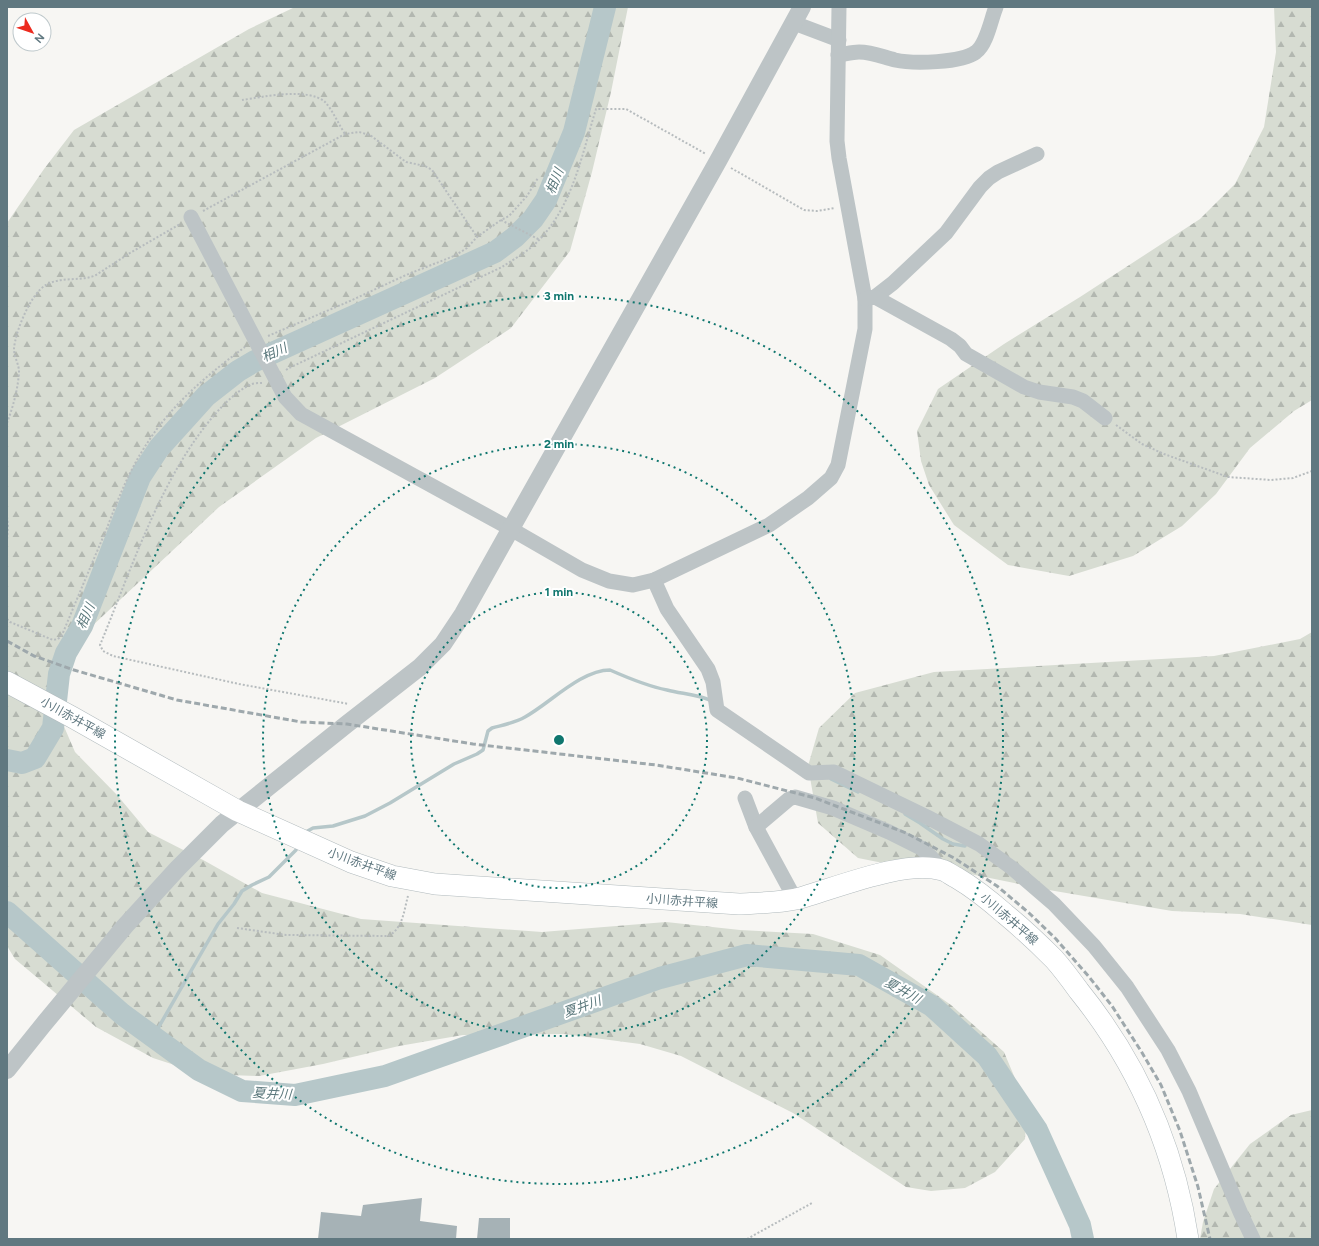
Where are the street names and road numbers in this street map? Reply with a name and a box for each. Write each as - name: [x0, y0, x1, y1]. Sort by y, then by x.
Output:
- street label: 小川赤井平線: [38, 694, 108, 742]
- street label: 小川赤井平線: [326, 845, 398, 883]
- street label: 小川赤井平線: [977, 890, 1041, 948]
- street label: 小川赤井平線: [646, 892, 718, 910]

